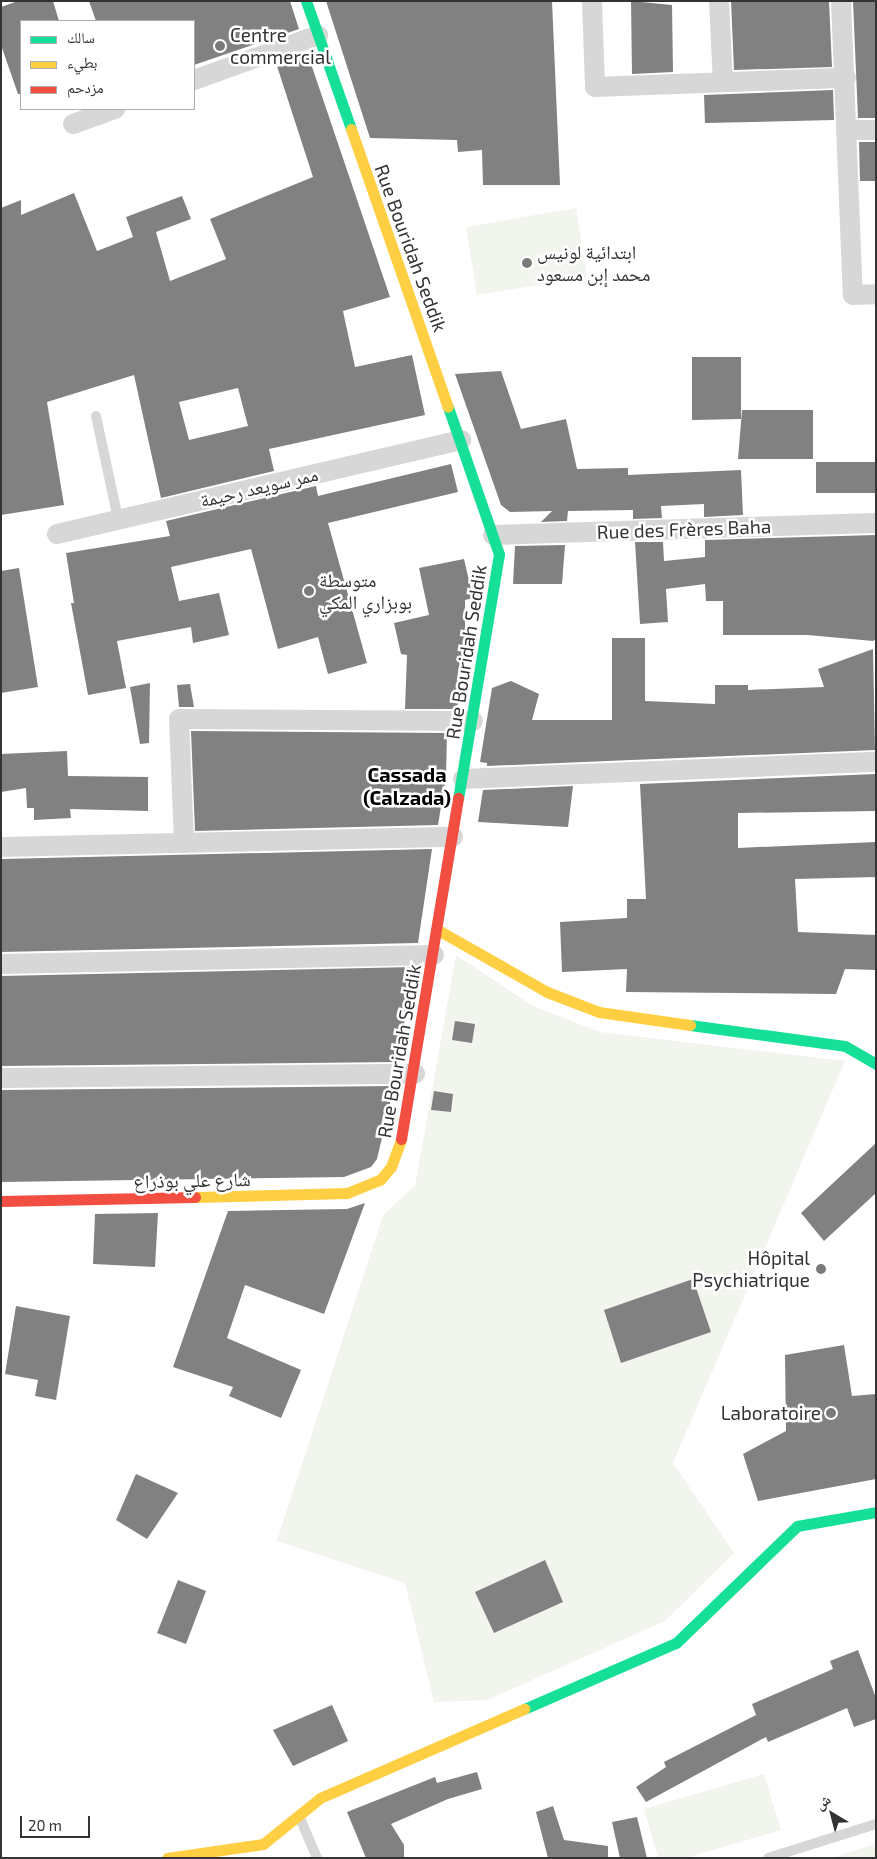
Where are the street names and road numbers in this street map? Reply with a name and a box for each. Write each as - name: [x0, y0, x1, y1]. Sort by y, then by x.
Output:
- street label: Rue Bouridah Seddik: [370, 161, 452, 335]
- street label: ممر سويعد رحيمة: [198, 462, 320, 512]
- street label: Rue des Frères Baha: [596, 515, 772, 543]
- street label: Rue Bouridah Seddik: [441, 563, 491, 741]
- street label: Rue Bouridah Seddik: [372, 962, 426, 1140]
- street label: شارع علي بوذراع: [133, 1168, 251, 1192]

